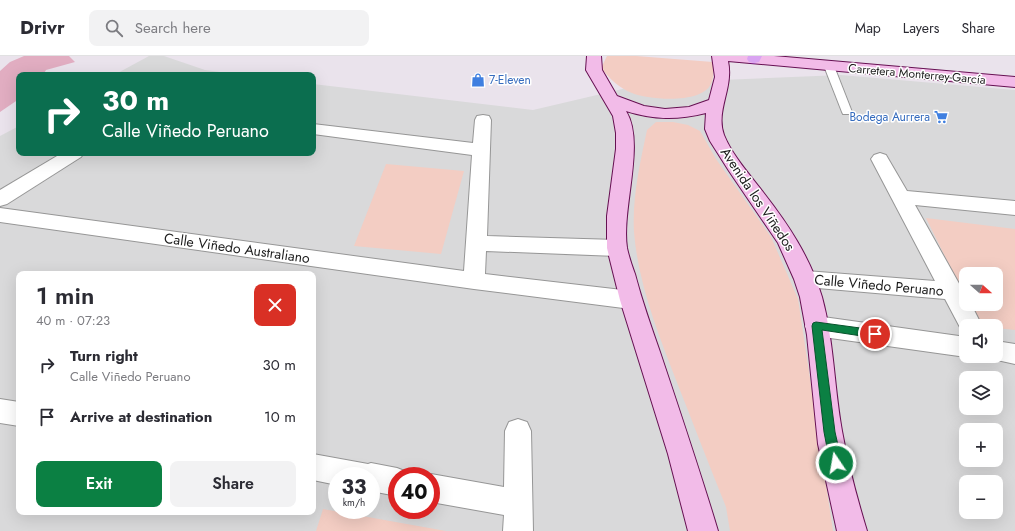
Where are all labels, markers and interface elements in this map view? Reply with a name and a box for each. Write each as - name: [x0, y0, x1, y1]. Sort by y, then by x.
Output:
- search box: [89, 10, 369, 46]
- text: Drivr: [20, 14, 65, 41]
- icon: search: [103, 17, 125, 39]
- text: Search here: [135, 17, 211, 39]
- text: Map: [855, 18, 881, 38]
- text: Layers: [903, 18, 939, 38]
- text: Share: [961, 18, 995, 38]
- street label: Carretera Monterrey-García: [848, 59, 987, 89]
- place label: 7-Eleven: [489, 71, 531, 89]
- shop icon: 7-Eleven: [470, 72, 486, 88]
- text: 30 m: [102, 80, 169, 121]
- icon: right: [36, 88, 88, 140]
- place label: Bodega Aurrera: [849, 108, 930, 126]
- supermarket icon: Bodega Aurrera: [933, 109, 949, 125]
- text: Calle Viñedo Peruano: [102, 118, 269, 144]
- street label: Avenida los Viñedos: [716, 143, 800, 255]
- street label: Calle Viñedo Australiano: [163, 228, 311, 268]
- north arrow: [959, 267, 1003, 311]
- map controls: [959, 267, 1003, 519]
- street label: Calle Viñedo Peruano: [813, 269, 945, 301]
- text: 1 min: [36, 278, 94, 313]
- button: close: [254, 284, 296, 326]
- text: 40 m · 07:23: [36, 311, 110, 330]
- pin: [858, 317, 892, 351]
- button: sound: [959, 319, 1003, 363]
- icon: arrive: [864, 323, 886, 345]
- text: Turn right: [70, 345, 138, 367]
- icon: right: [36, 354, 58, 376]
- text: 30 m: [263, 354, 296, 376]
- text: Calle Viñedo Peruano: [70, 367, 191, 386]
- button: layers: [959, 371, 1003, 415]
- icon: arrive: [36, 406, 58, 428]
- text: Arrive at destination: [70, 406, 212, 428]
- text: 10 m: [264, 406, 296, 428]
- button: +: [959, 423, 1003, 467]
- position arrow: [815, 442, 857, 484]
- button: Exit: [36, 461, 162, 507]
- button: Share: [170, 461, 296, 507]
- speed limit sign: 40: [388, 467, 440, 519]
- text: 33: [342, 473, 366, 502]
- button: −: [959, 475, 1003, 519]
- text: km/h: [343, 495, 365, 510]

